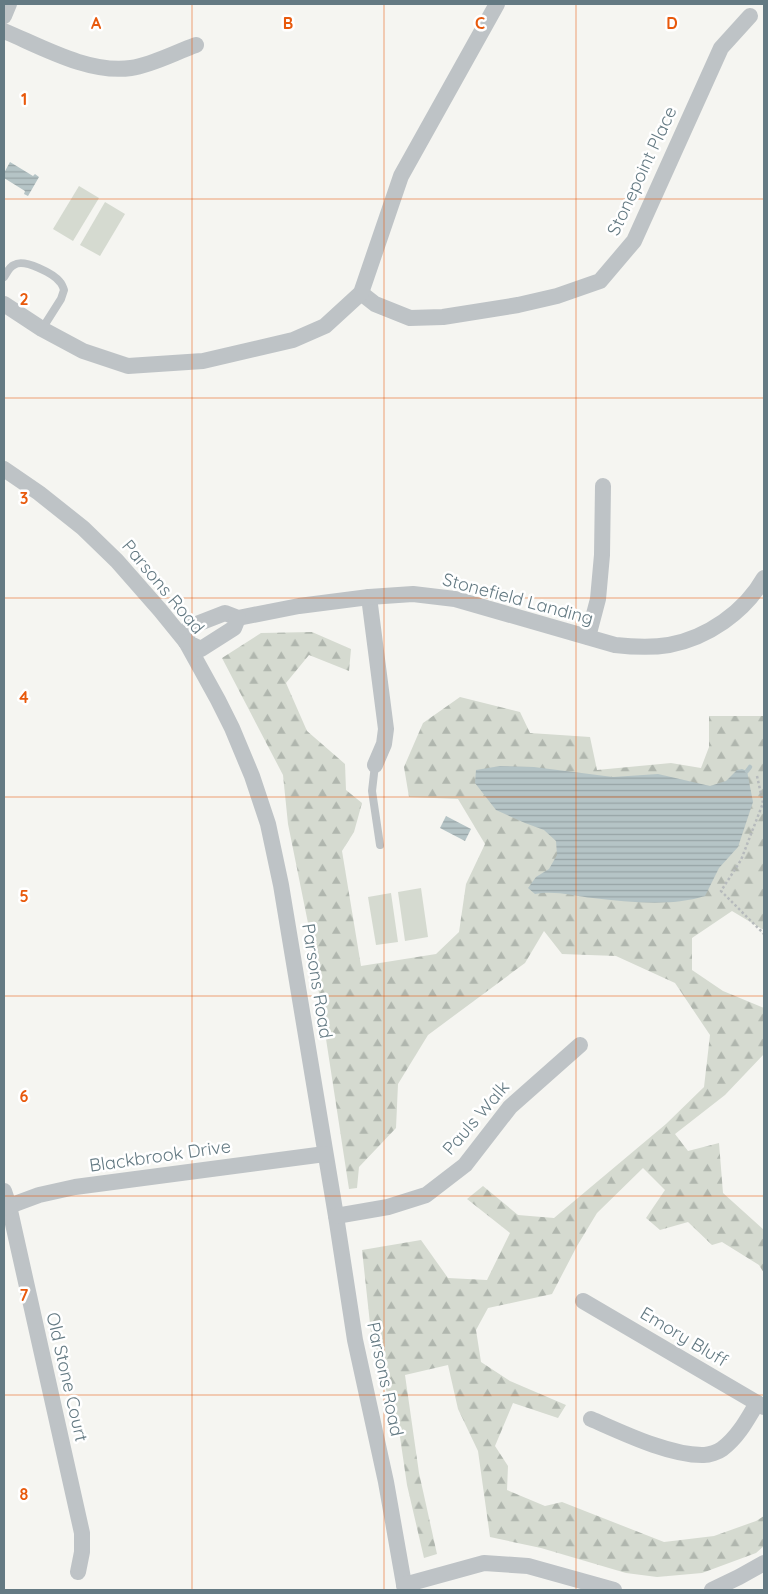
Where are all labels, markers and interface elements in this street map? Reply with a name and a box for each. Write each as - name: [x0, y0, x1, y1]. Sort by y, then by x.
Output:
- text: A: [91, 13, 102, 33]
- text: B: [283, 13, 293, 33]
- text: C: [475, 13, 485, 33]
- text: D: [666, 13, 678, 33]
- text: 1: [21, 89, 27, 109]
- street label: Stonepoint Place: [602, 103, 682, 239]
- text: 2: [19, 289, 29, 309]
- text: 3: [20, 488, 28, 508]
- street label: Parsons Road: [117, 535, 210, 639]
- street label: Stonefield Landing: [440, 567, 596, 630]
- text: 4: [19, 687, 29, 707]
- text: 5: [19, 886, 29, 906]
- street label: Parsons Road: [297, 922, 338, 1040]
- street label: Pauls Walk: [437, 1076, 514, 1160]
- text: 6: [20, 1086, 29, 1106]
- street label: Blackbrook Drive: [88, 1134, 232, 1177]
- text: 7: [20, 1285, 29, 1305]
- street label: Emory Bluff: [636, 1301, 732, 1372]
- street label: Old Stone Court: [41, 1310, 94, 1444]
- street label: Parsons Road: [362, 1320, 409, 1438]
- text: 8: [20, 1484, 29, 1504]

